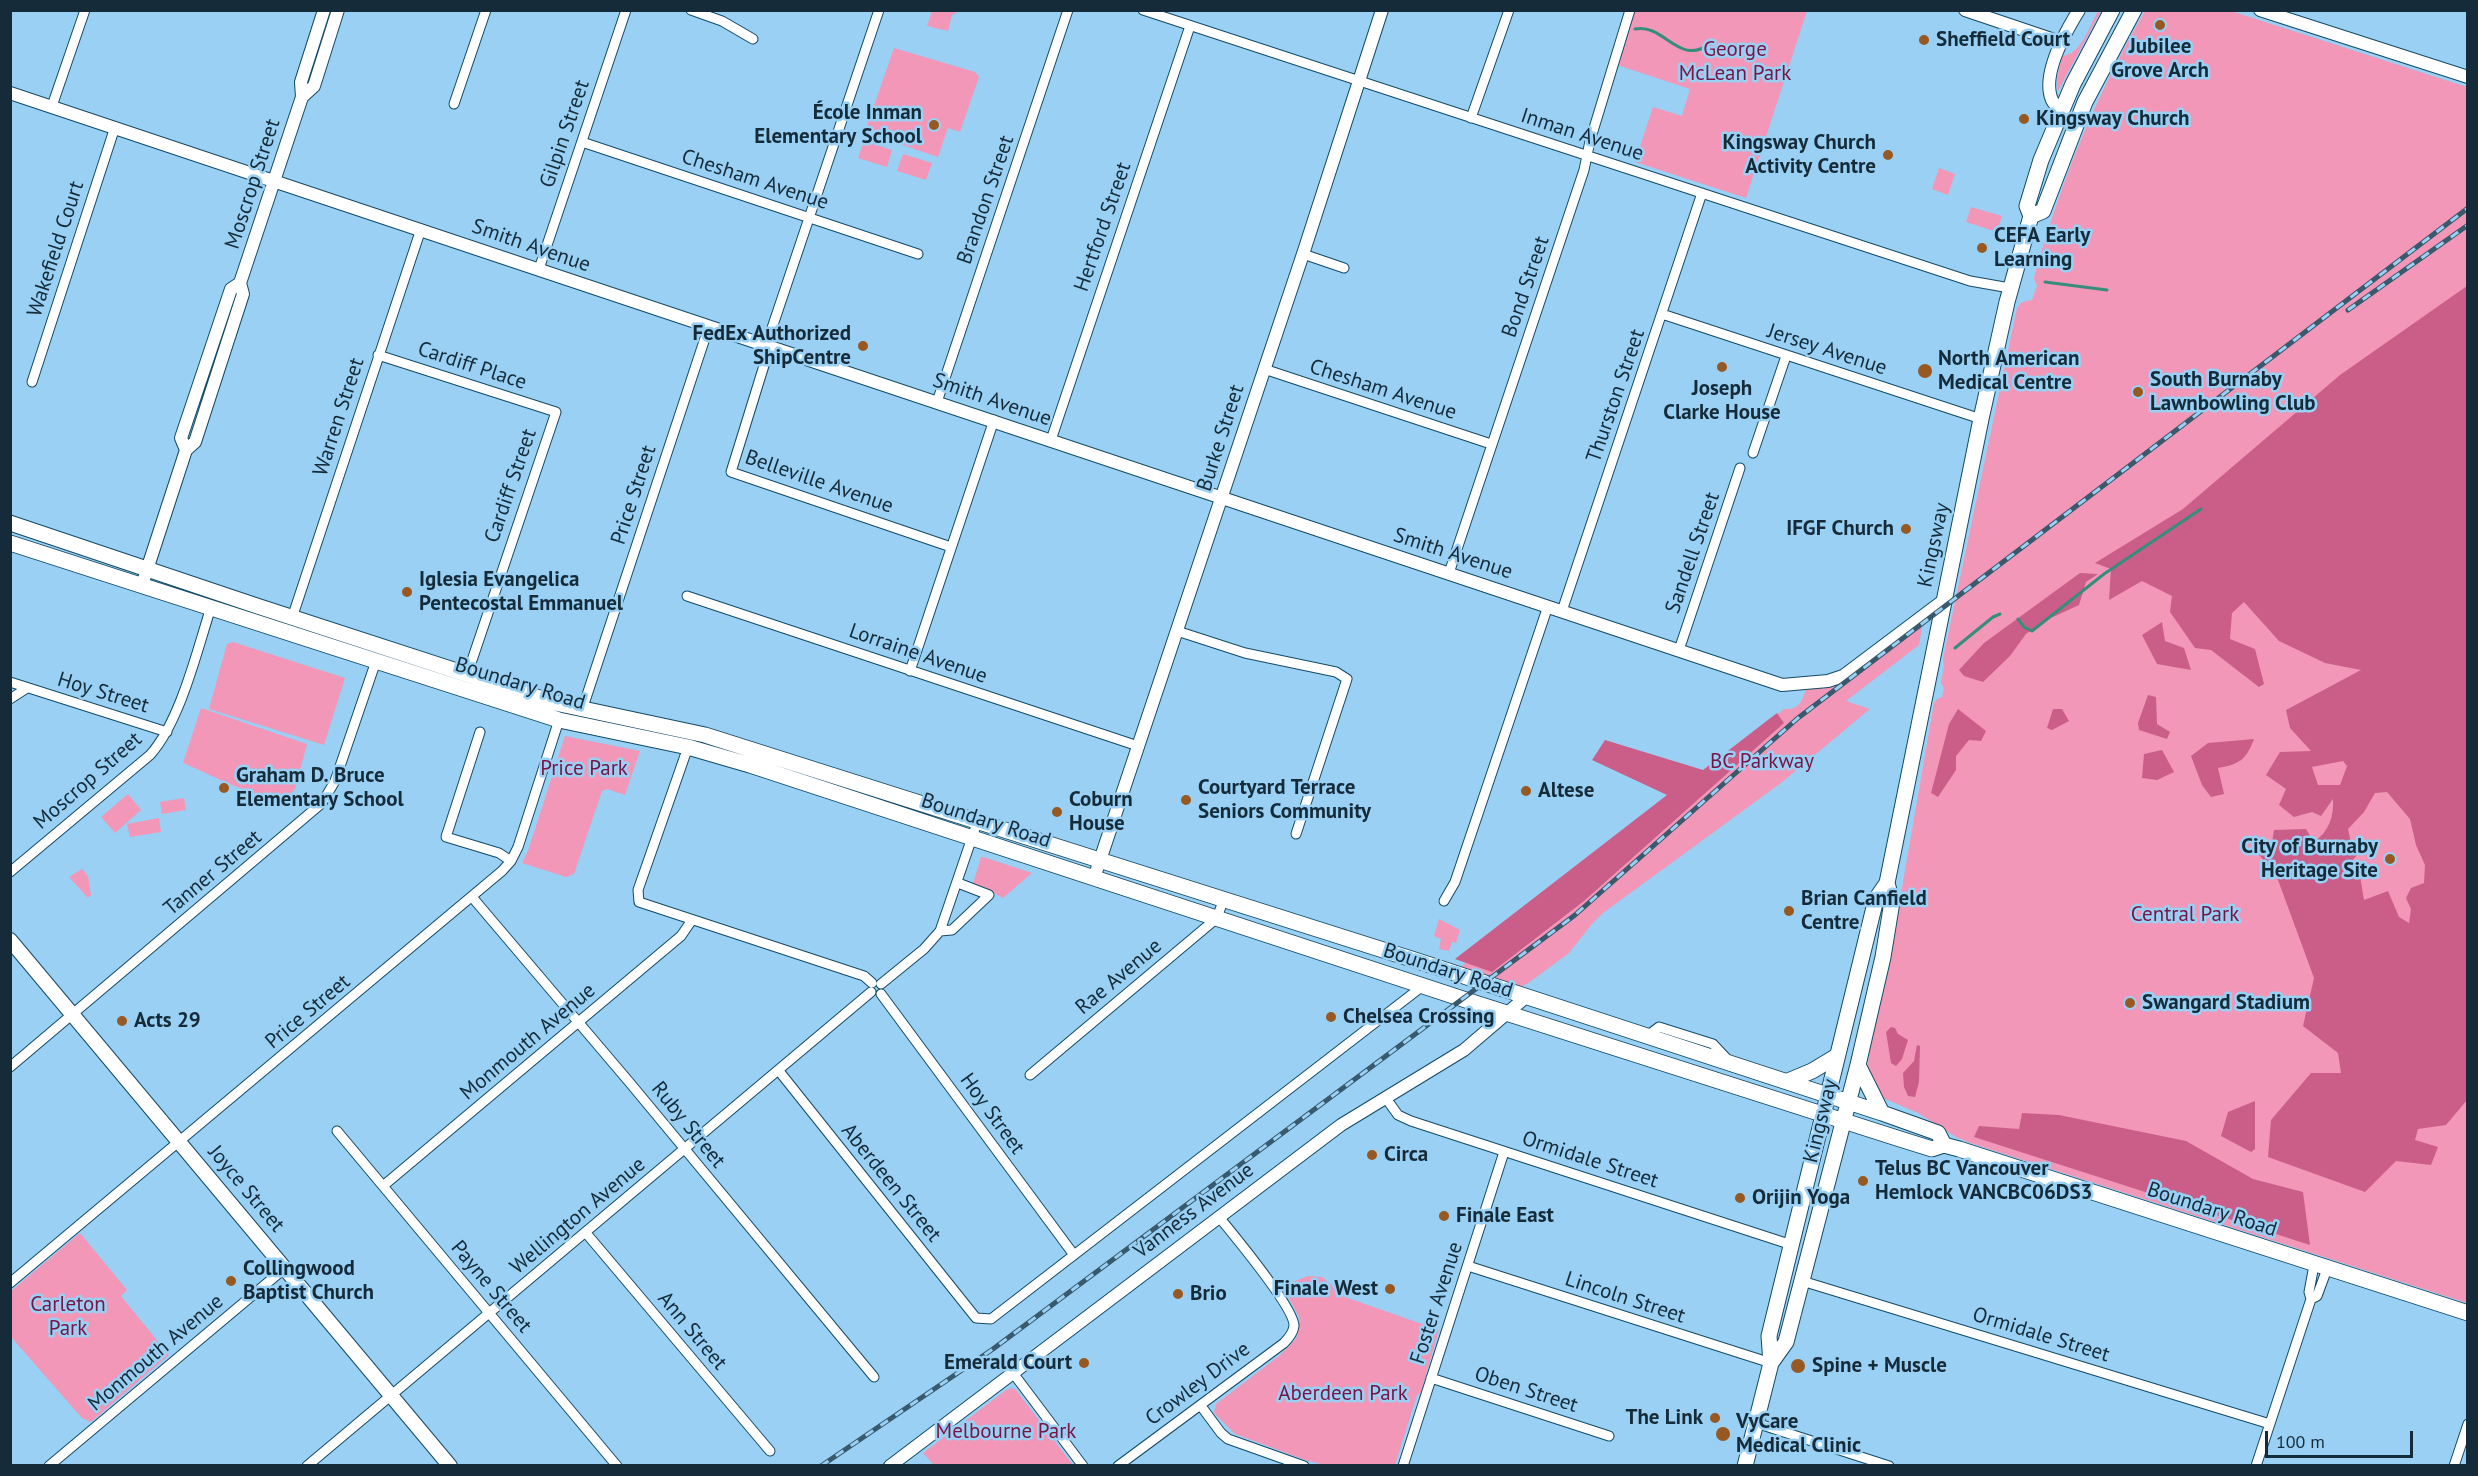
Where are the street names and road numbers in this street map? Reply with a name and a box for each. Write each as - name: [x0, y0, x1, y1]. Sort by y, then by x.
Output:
- street label: Gilpin Street: [535, 77, 595, 191]
- street label: Inman Avenue: [1517, 103, 1647, 167]
- street label: Moscrop Street: [220, 116, 286, 252]
- street label: Brandon Street: [952, 132, 1020, 268]
- street label: Chesham Avenue: [678, 144, 832, 216]
- street label: Hertford Street: [1069, 159, 1137, 295]
- street label: Wakefield Court: [22, 178, 90, 320]
- street label: Smith Avenue: [468, 214, 594, 278]
- street label: Bond Street: [1497, 233, 1555, 341]
- street label: Jersey Avenue: [1764, 319, 1890, 381]
- street label: Thurston Street: [1581, 326, 1651, 466]
- street label: Cardiff Place: [414, 337, 530, 395]
- street label: Chesham Avenue: [1306, 354, 1460, 426]
- street label: Warren Street: [308, 355, 370, 479]
- street label: Smith Avenue: [929, 368, 1055, 432]
- street label: Burke Street: [1192, 382, 1250, 494]
- street label: Cardiff Street: [480, 426, 542, 546]
- street label: Price Street: [606, 442, 662, 548]
- street label: Belleville Avenue: [741, 445, 897, 519]
- street label: Sandell Street: [1660, 489, 1726, 617]
- street label: Kingsway: [1913, 500, 1955, 590]
- street label: Smith Avenue: [1390, 523, 1516, 585]
- street label: Lorraine Avenue: [846, 619, 990, 689]
- street label: Boundary Road: [452, 652, 588, 716]
- street label: Hoy Street: [54, 667, 152, 719]
- street label: Moscrop Street: [29, 727, 147, 835]
- street label: Boundary Road: [918, 788, 1054, 854]
- street label: Tanner Street: [159, 825, 267, 921]
- street label: Rae Avenue: [1071, 934, 1167, 1020]
- street label: Boundary Road: [1380, 938, 1516, 1004]
- street label: Price Street: [261, 969, 355, 1055]
- street label: Monmouth Avenue: [455, 978, 601, 1106]
- street label: Hoy Street: [954, 1069, 1030, 1159]
- street label: Kingsway: [1798, 1076, 1844, 1166]
- street label: Ruby Street: [646, 1077, 730, 1173]
- street label: Aberdeen Street: [836, 1119, 946, 1247]
- street label: Ormidale Street: [1519, 1126, 1661, 1194]
- street label: Joyce Street: [202, 1140, 290, 1238]
- street label: Wellington Avenue: [505, 1152, 651, 1280]
- street label: Vanness Avenue: [1129, 1158, 1259, 1264]
- street label: Boundary Road: [2144, 1177, 2280, 1243]
- street label: Payne Street: [445, 1236, 537, 1338]
- street label: Foster Avenue: [1405, 1239, 1469, 1367]
- street label: Lincoln Street: [1562, 1267, 1688, 1329]
- street label: Ann Street: [652, 1287, 732, 1375]
- street label: Monmouth Avenue: [83, 1289, 229, 1417]
- street label: Ormidale Street: [1969, 1302, 2113, 1368]
- street label: Crowley Drive: [1141, 1337, 1255, 1431]
- street label: Oben Street: [1471, 1361, 1581, 1419]

